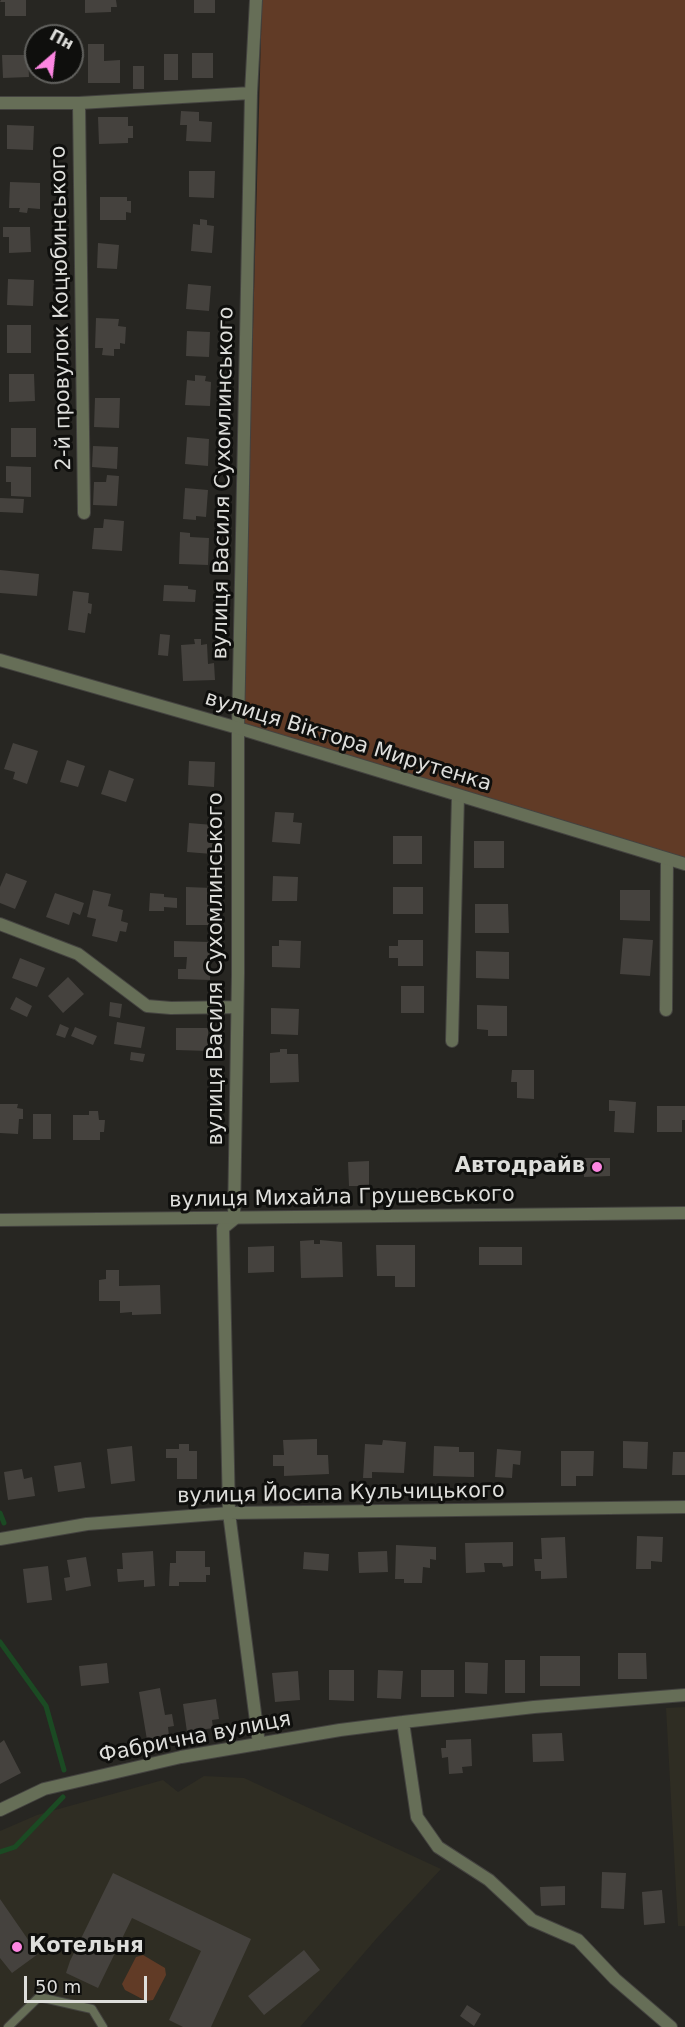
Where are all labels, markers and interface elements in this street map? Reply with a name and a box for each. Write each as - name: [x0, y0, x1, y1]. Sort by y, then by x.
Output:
- north arrow: [24, 24, 84, 84]
- text: Пн: [46, 25, 77, 54]
- street label: 2-й провулок Коцюбинського: [47, 145, 77, 471]
- street label: вулиця Василя Сухомлинського: [208, 306, 240, 660]
- street label: вулиця Віктора Мирутенка: [202, 686, 494, 798]
- street label: вулиця Василя Сухомлинського: [204, 792, 230, 1146]
- place label: Автодрайв: [455, 1154, 585, 1180]
- marker: Автодрайв: [590, 1160, 604, 1174]
- street label: вулиця Михайла Грушевського: [169, 1182, 515, 1214]
- street label: вулиця Йосипа Кульчицького: [177, 1479, 505, 1509]
- street label: Фабрична вулиця: [97, 1707, 293, 1769]
- place label: Котельня: [29, 1934, 144, 1960]
- marker: Котельня: [10, 1940, 24, 1954]
- scale bar: [27, 1964, 150, 2002]
- text: 50 m: [35, 1976, 81, 1997]

